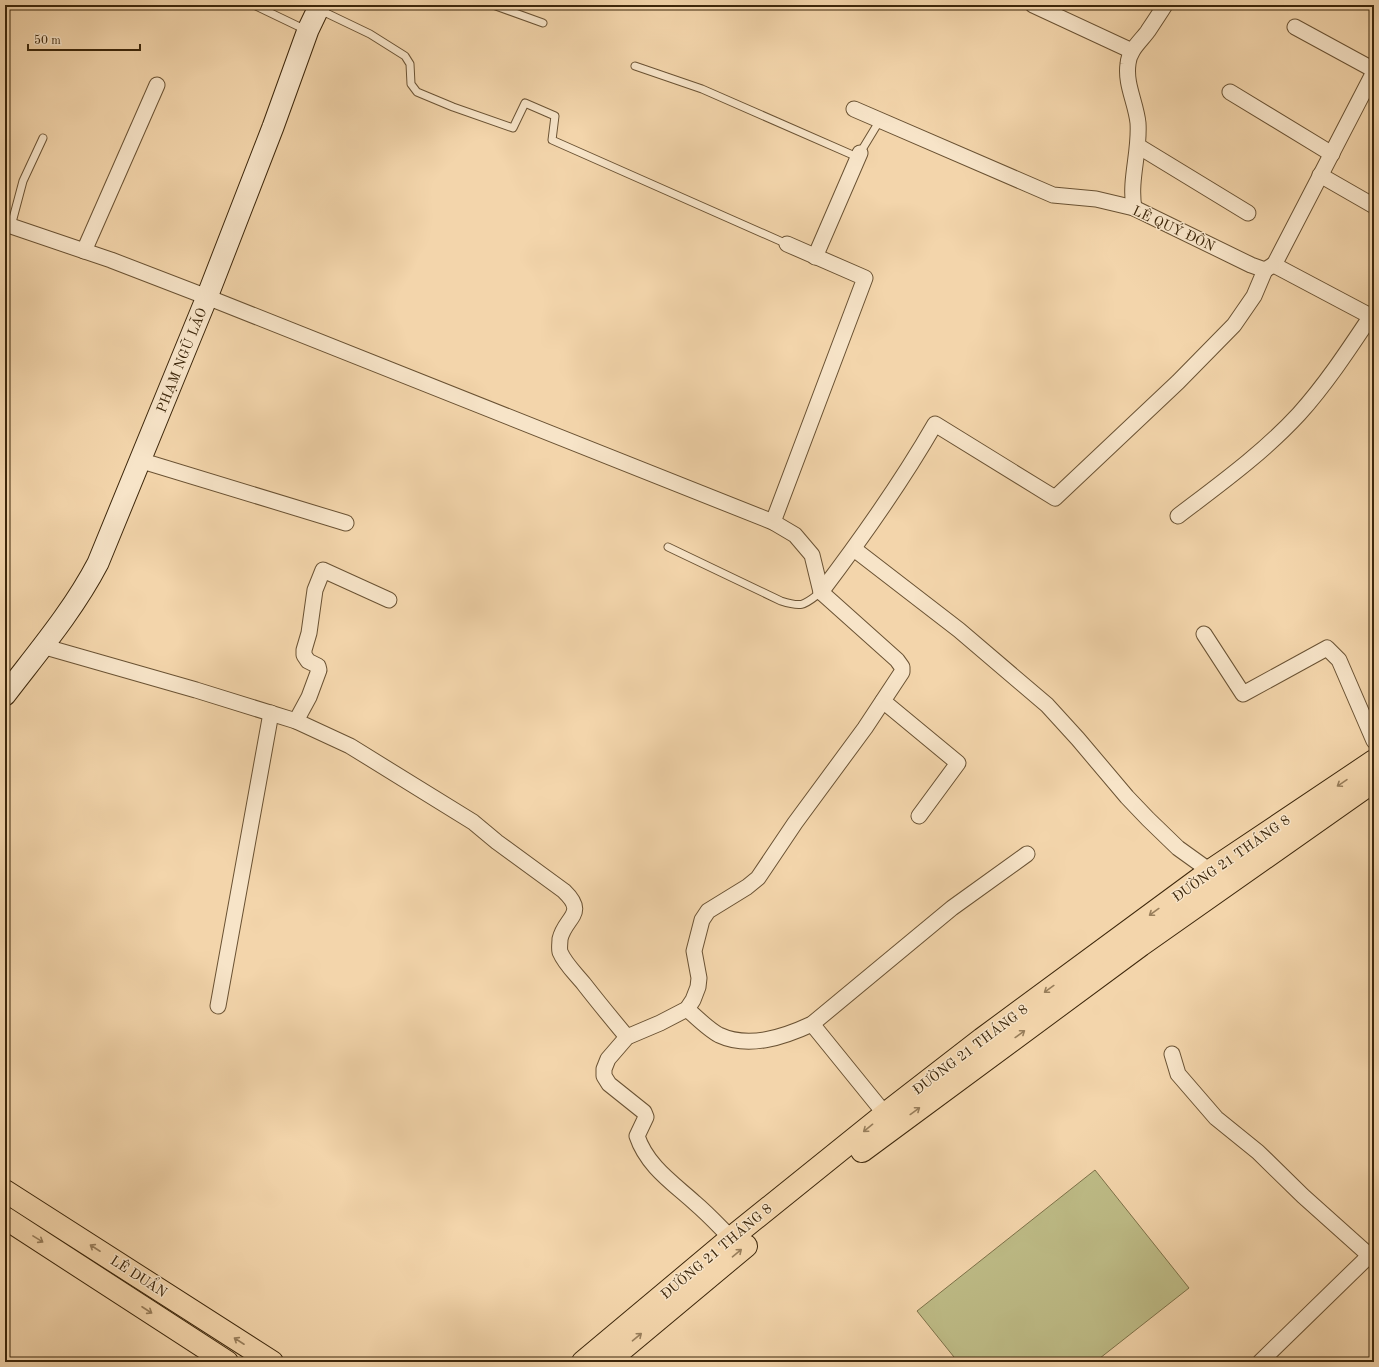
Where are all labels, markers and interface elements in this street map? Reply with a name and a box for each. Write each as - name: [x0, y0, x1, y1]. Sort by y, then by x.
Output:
- scale bar: [28, 26, 140, 52]
- text: 50 m: [34, 34, 61, 47]
- street label: LÊ QUÝ ĐÔN: [1130, 201, 1218, 254]
- street label: PHẠM NGŨ LÃO: [152, 305, 209, 415]
- one-way arrow: [1336, 778, 1347, 787]
- street label: ĐƯỜNG 21 THÁNG 8: [1168, 810, 1293, 905]
- one-way arrow: [1149, 908, 1160, 916]
- one-way arrow: [1044, 985, 1055, 993]
- street label: ĐƯỜNG 21 THÁNG 8: [908, 999, 1031, 1098]
- one-way arrow: [1014, 1030, 1025, 1038]
- one-way arrow: [909, 1107, 920, 1116]
- one-way arrow: [863, 1123, 874, 1132]
- street label: ĐƯỜNG 21 THÁNG 8: [656, 1198, 775, 1302]
- one-way arrow: [32, 1236, 44, 1244]
- one-way arrow: [90, 1244, 101, 1252]
- street label: LÊ DUẨN: [108, 1249, 172, 1300]
- one-way arrow: [731, 1249, 742, 1258]
- one-way arrow: [141, 1306, 152, 1314]
- one-way arrow: [632, 1332, 642, 1341]
- one-way arrow: [234, 1337, 245, 1345]

